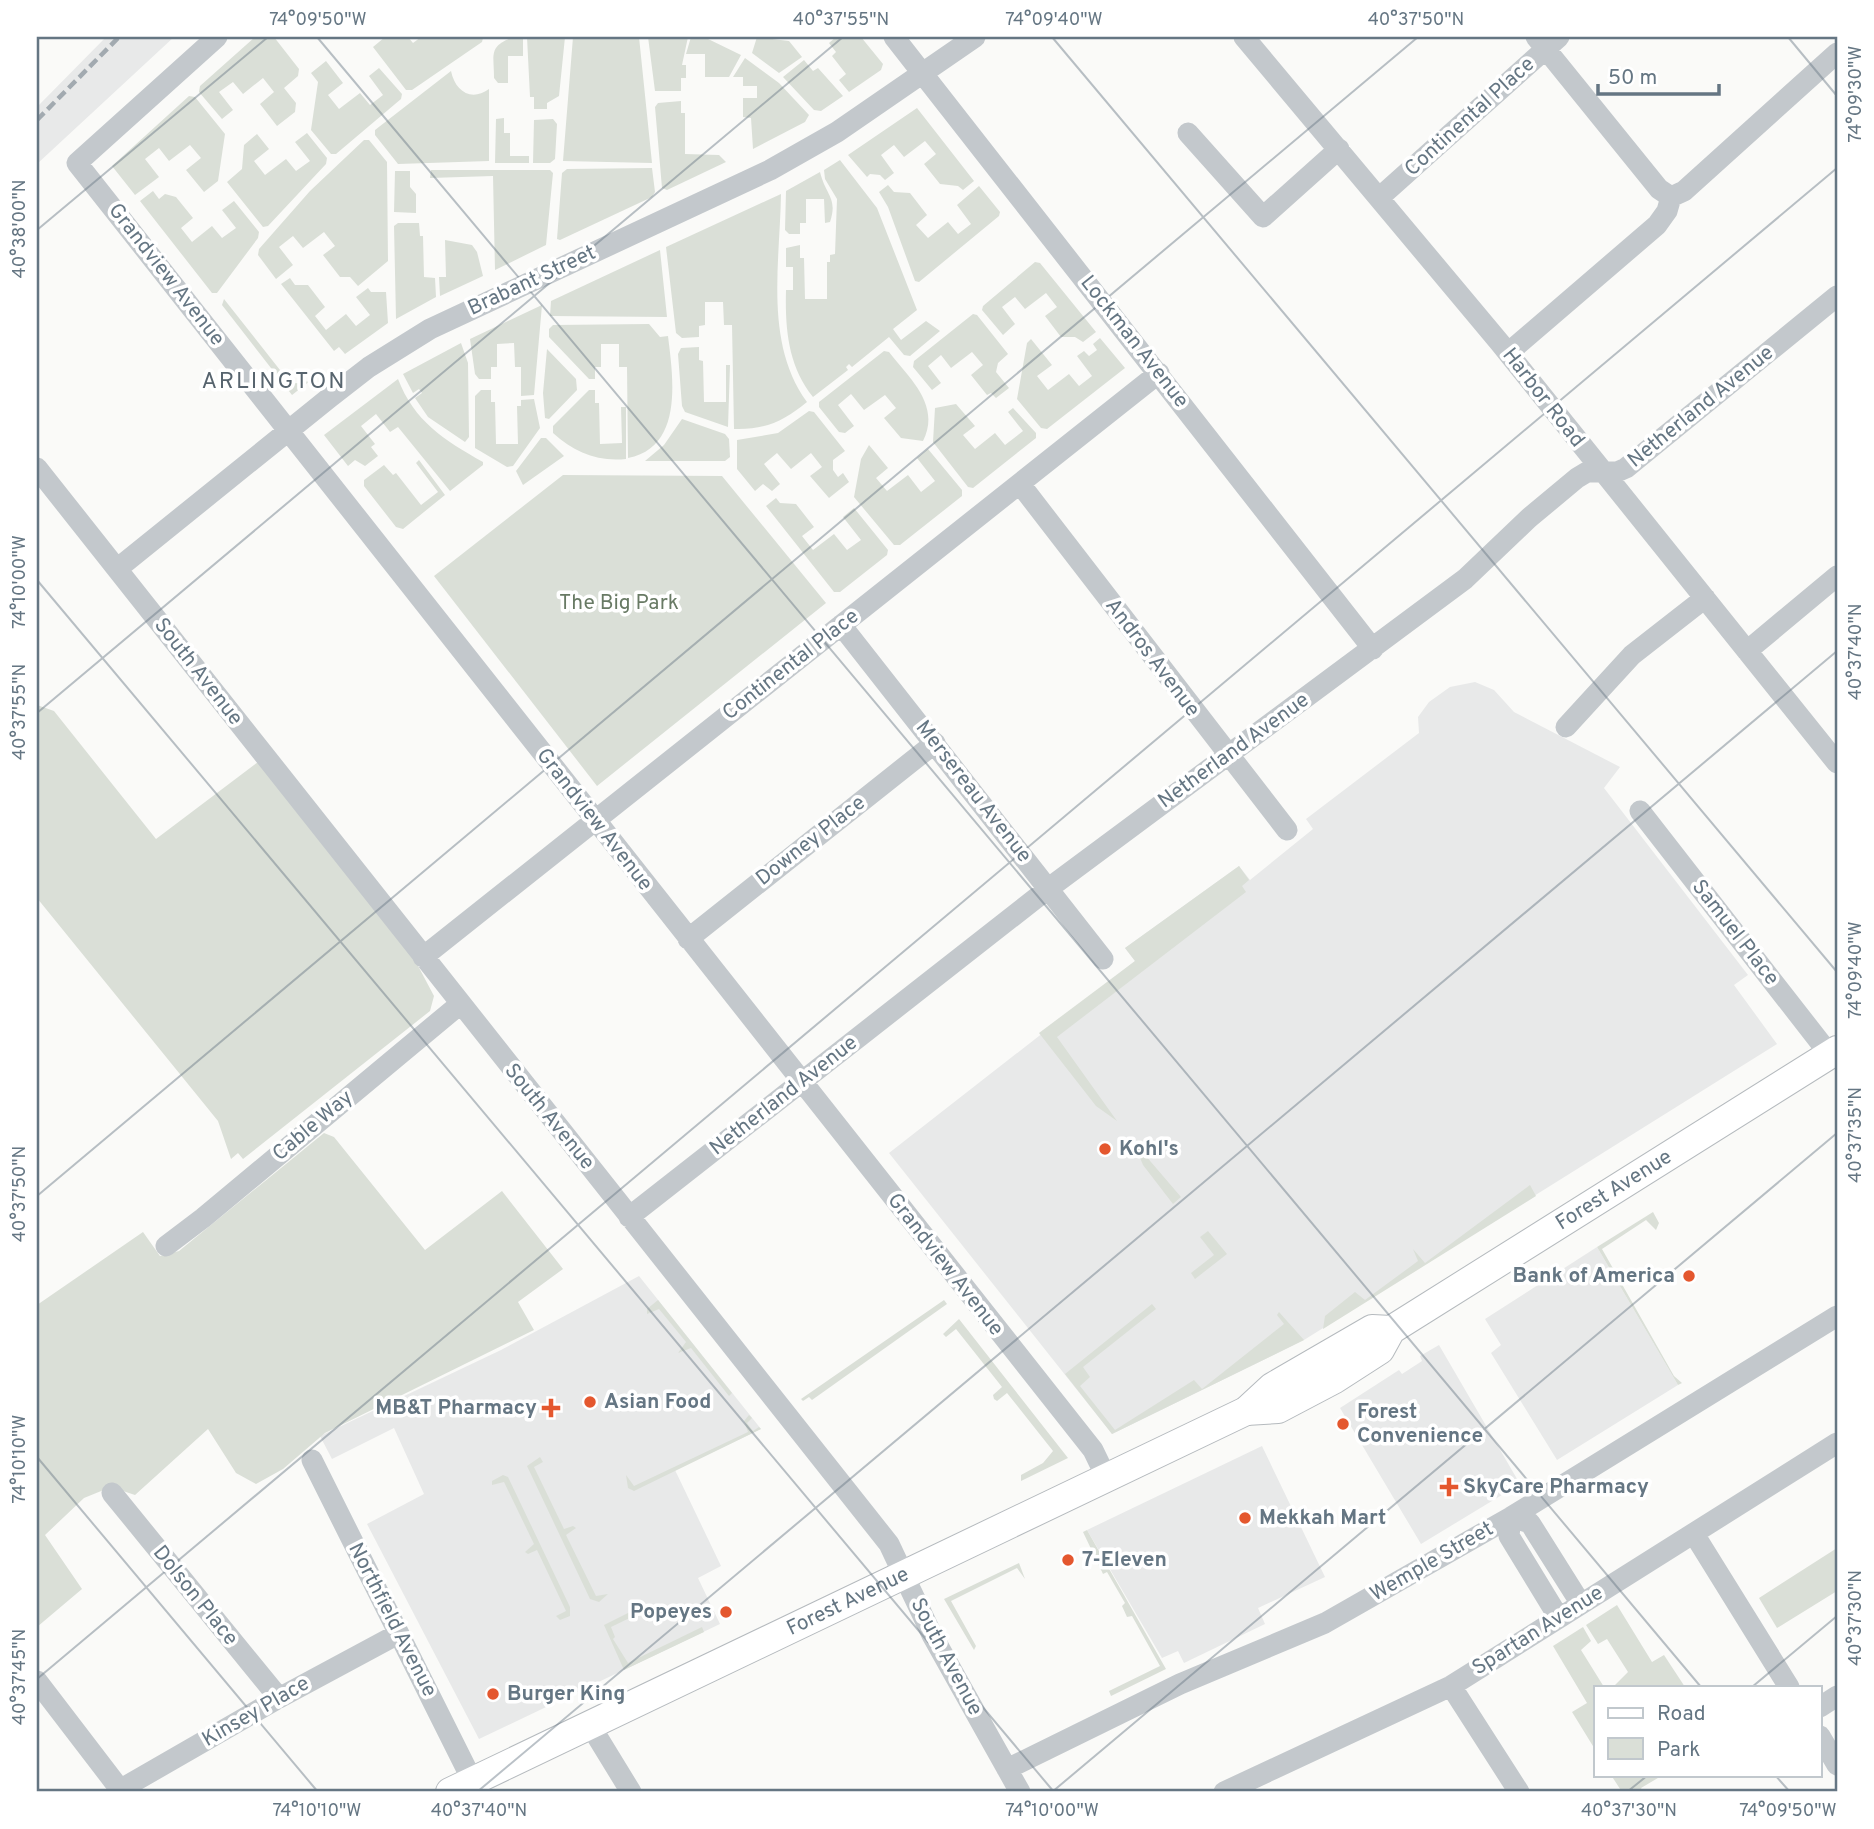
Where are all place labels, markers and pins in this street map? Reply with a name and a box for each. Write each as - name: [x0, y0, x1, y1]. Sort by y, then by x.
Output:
- place label: Kohl's: [1119, 1136, 1179, 1163]
- marker: Kohl's: [1097, 1141, 1113, 1157]
- place label: Bank of America: [1513, 1263, 1675, 1290]
- marker: Bank of America: [1681, 1268, 1697, 1284]
- place label: Asian Food: [604, 1389, 711, 1416]
- marker: Asian Food: [582, 1394, 598, 1410]
- place label: MB&T Pharmacy: [375, 1395, 537, 1422]
- place label: Forest Convenience: [1357, 1399, 1483, 1450]
- marker: MB&T Pharmacy: [543, 1400, 559, 1416]
- marker: Forest Convenience: [1335, 1416, 1351, 1432]
- place label: SkyCare Pharmacy: [1463, 1474, 1649, 1501]
- marker: SkyCare Pharmacy: [1441, 1479, 1457, 1495]
- place label: Mekkah Mart: [1259, 1505, 1386, 1532]
- marker: Mekkah Mart: [1237, 1510, 1253, 1526]
- place label: 7-Eleven: [1082, 1547, 1167, 1574]
- marker: 7-Eleven: [1060, 1552, 1076, 1568]
- place label: Popeyes: [630, 1599, 712, 1626]
- marker: Popeyes: [718, 1604, 734, 1620]
- place label: Burger King: [507, 1681, 625, 1708]
- marker: Burger King: [485, 1686, 501, 1702]

